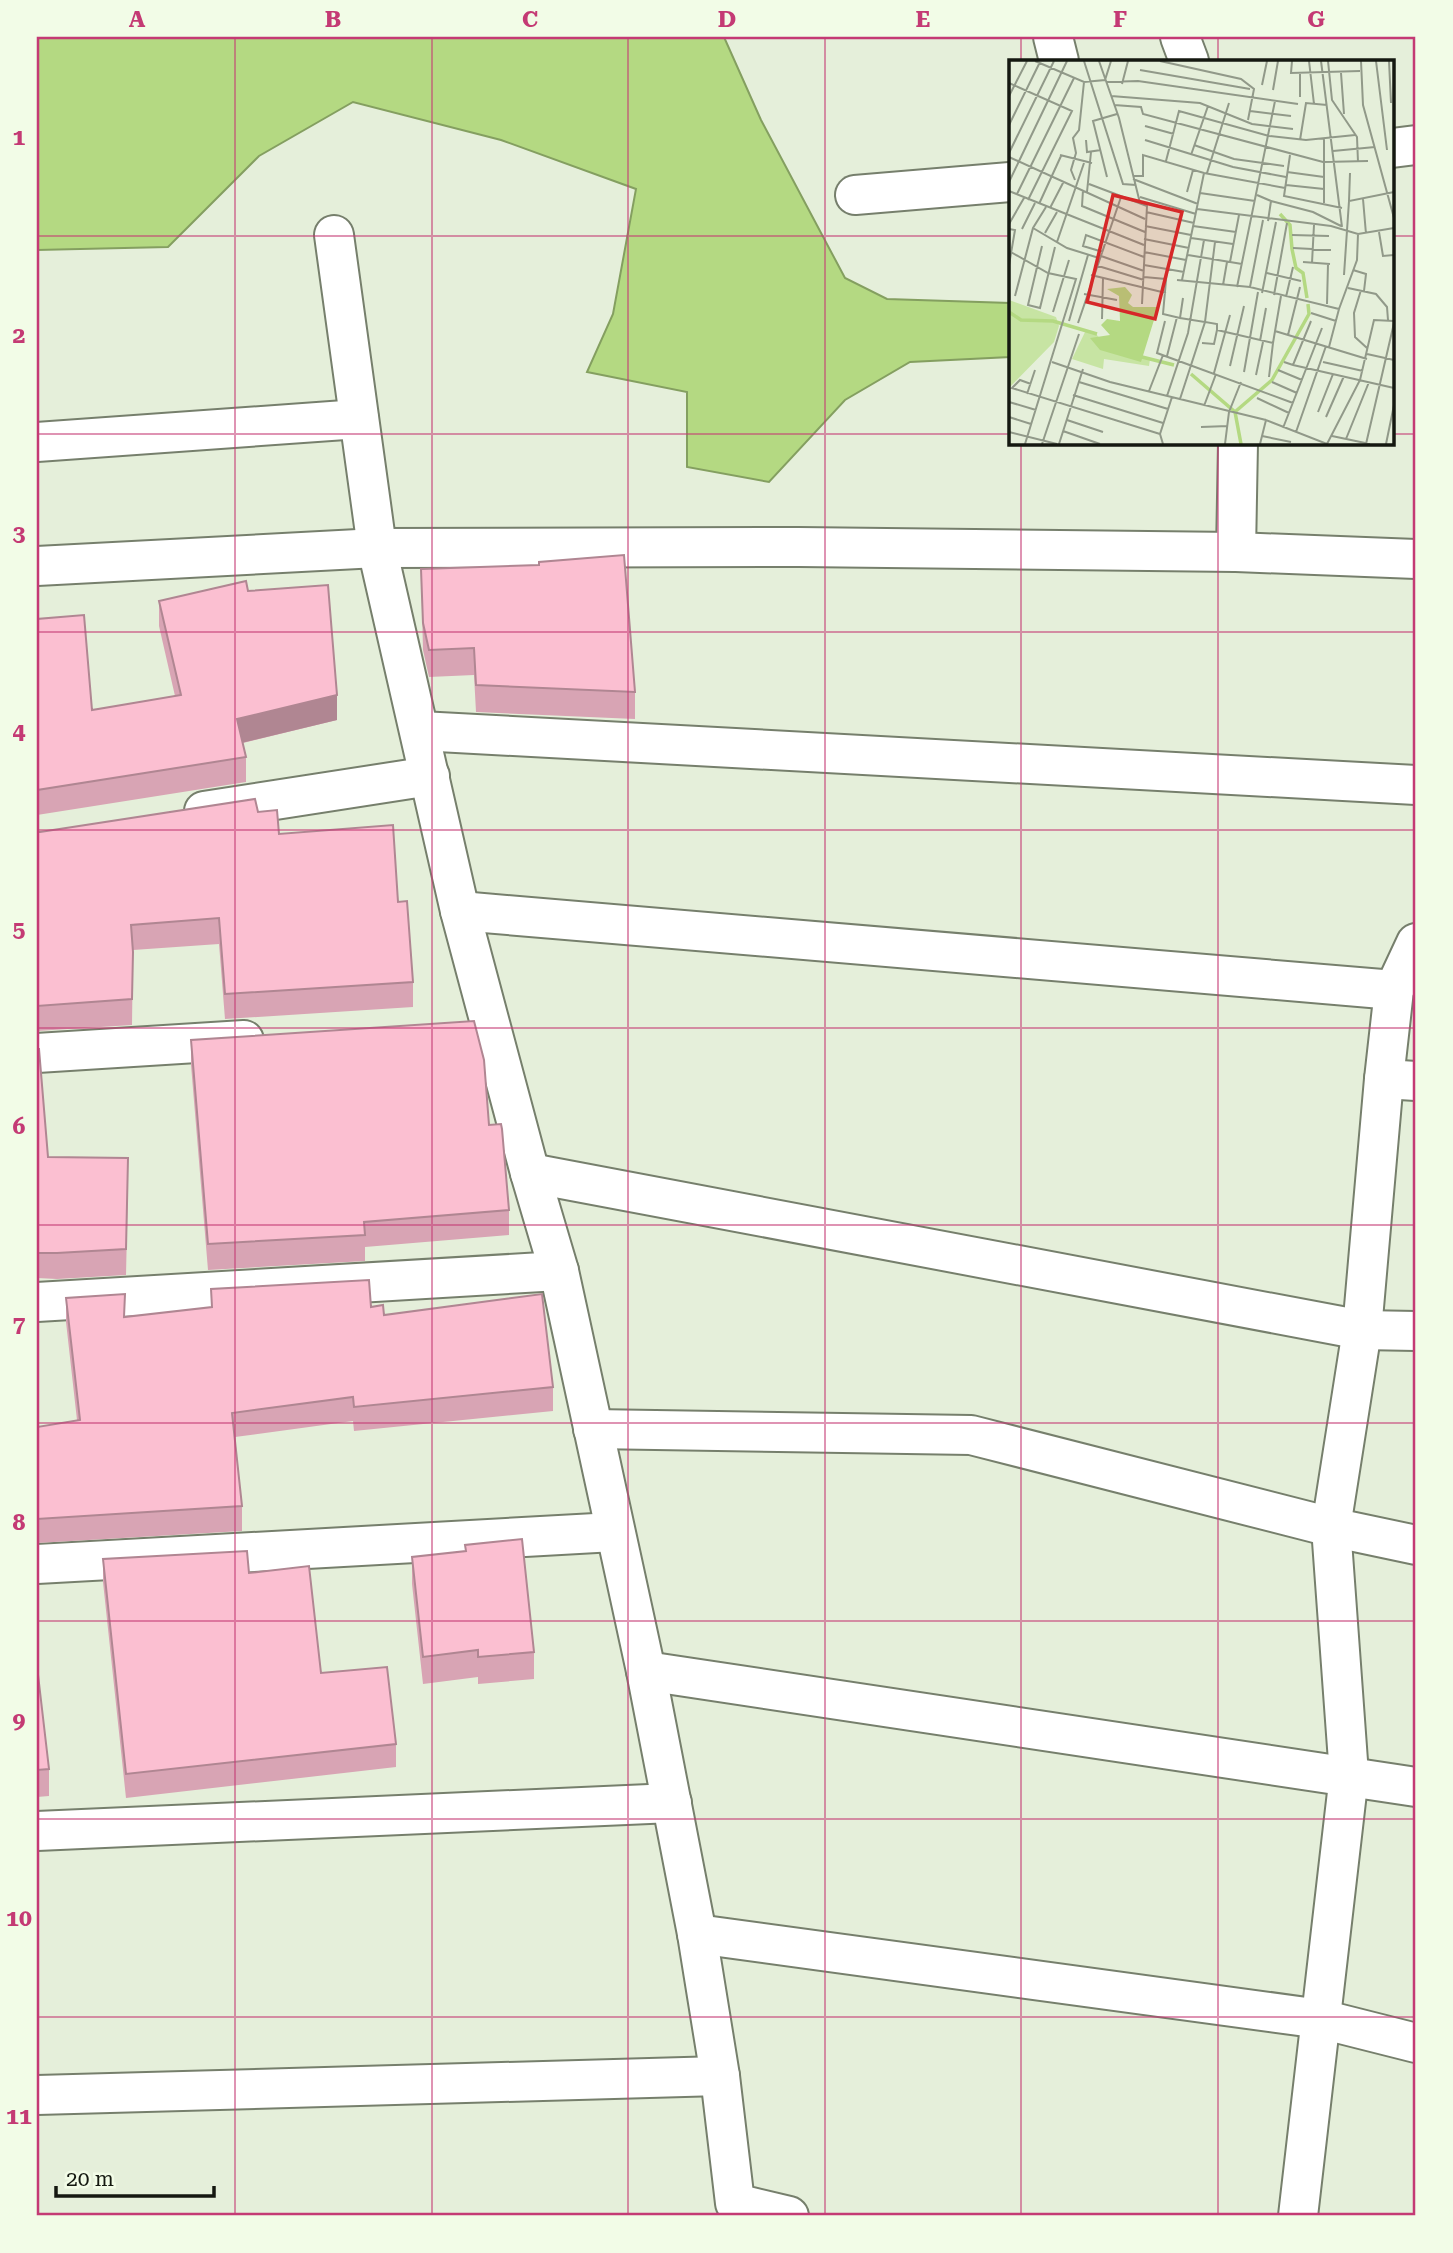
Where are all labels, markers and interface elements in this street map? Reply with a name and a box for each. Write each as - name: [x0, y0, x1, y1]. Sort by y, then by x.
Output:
- text: A: [129, 6, 146, 33]
- text: B: [325, 6, 341, 33]
- text: C: [522, 6, 538, 33]
- text: D: [718, 6, 736, 33]
- text: E: [916, 6, 930, 33]
- text: F: [1113, 6, 1127, 33]
- text: G: [1307, 6, 1325, 33]
- inset map: [1009, 60, 1394, 444]
- text: 1: [13, 124, 26, 151]
- text: 2: [13, 322, 25, 349]
- text: 3: [13, 520, 26, 547]
- text: 4: [13, 718, 26, 745]
- text: 5: [13, 916, 26, 943]
- text: 6: [13, 1113, 26, 1140]
- text: 7: [13, 1311, 26, 1338]
- text: 8: [13, 1509, 26, 1536]
- text: 9: [13, 1707, 26, 1734]
- text: 10: [6, 1905, 32, 1932]
- text: 11: [6, 2103, 32, 2130]
- scale bar: [56, 2155, 214, 2199]
- text: 20 m: [66, 2167, 114, 2191]

